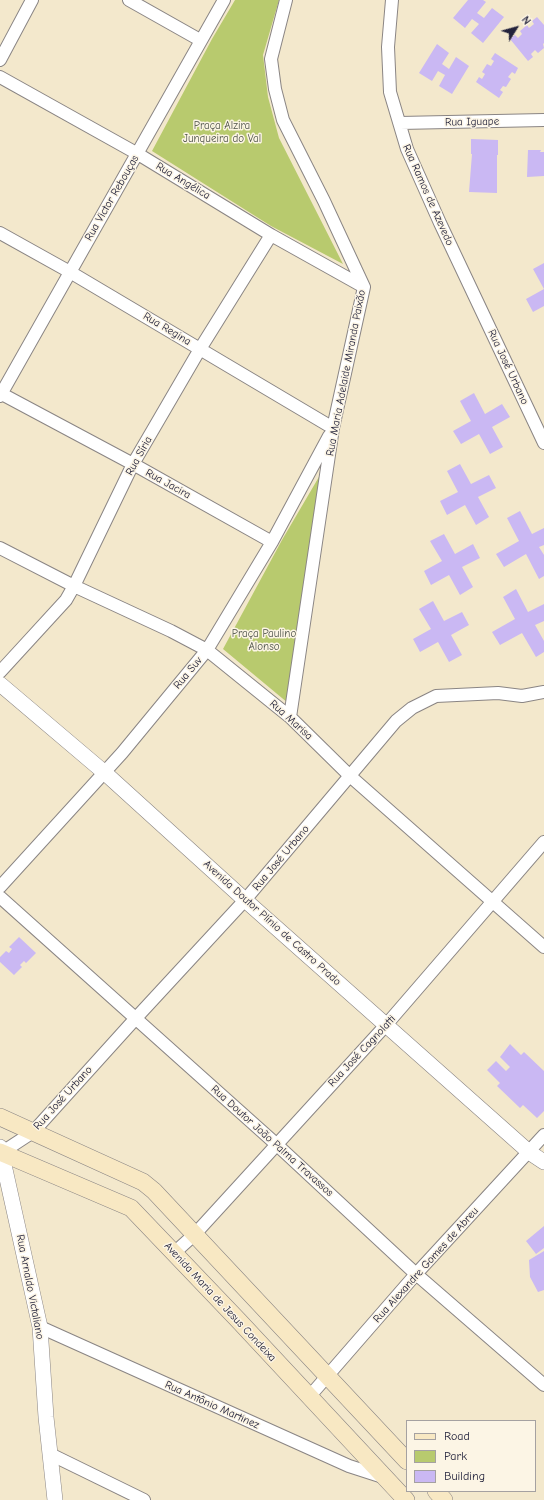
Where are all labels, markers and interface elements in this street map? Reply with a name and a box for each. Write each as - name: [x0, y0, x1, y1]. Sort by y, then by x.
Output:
- north arrow: [496, 8, 536, 48]
- text: N: [519, 14, 533, 27]
- street label: Rua Iguape: [445, 115, 499, 129]
- park label: Praça Alzira Junqueira do Val: [183, 119, 261, 145]
- street label: Rua Ramos de Azevedo: [400, 142, 456, 248]
- street label: Rua Victor Rebouças: [82, 153, 142, 243]
- street label: Rua Angélica: [153, 160, 213, 202]
- street label: Rua Maria Adelaide Miranda Paixão: [323, 289, 369, 457]
- street label: Rua Regina: [141, 310, 193, 348]
- street label: Rua José Urbano: [485, 327, 531, 407]
- street label: Rua Síria: [123, 434, 155, 478]
- street label: Rua Jacira: [143, 466, 193, 502]
- park label: Praça Paulino Alonso: [232, 627, 296, 653]
- street label: Rua Suv: [171, 654, 205, 692]
- street label: Rua Marisa: [267, 697, 315, 743]
- street label: Rua José Urbano: [250, 823, 312, 893]
- street label: Avenida Doutor Plínio de Castro Prado: [200, 858, 344, 988]
- street label: Rua José Cagnolatti: [325, 1012, 399, 1090]
- street label: Rua José Urbano: [31, 1063, 95, 1133]
- street label: Rua Doutor João Palma Travassos: [208, 1083, 336, 1199]
- street label: Rua Alexandre Gomes de Abreu: [371, 1205, 481, 1325]
- street label: Rua Arnaldo Victaliano: [13, 1233, 47, 1341]
- street label: Avenida Maria de Jesus Condeixa: [161, 1240, 279, 1364]
- street label: Rua Antônio Martinez: [163, 1378, 261, 1432]
- legend: [406, 1420, 536, 1492]
- text: Road: [444, 1429, 470, 1443]
- text: Park: [444, 1449, 467, 1463]
- text: Building: [444, 1469, 485, 1483]

